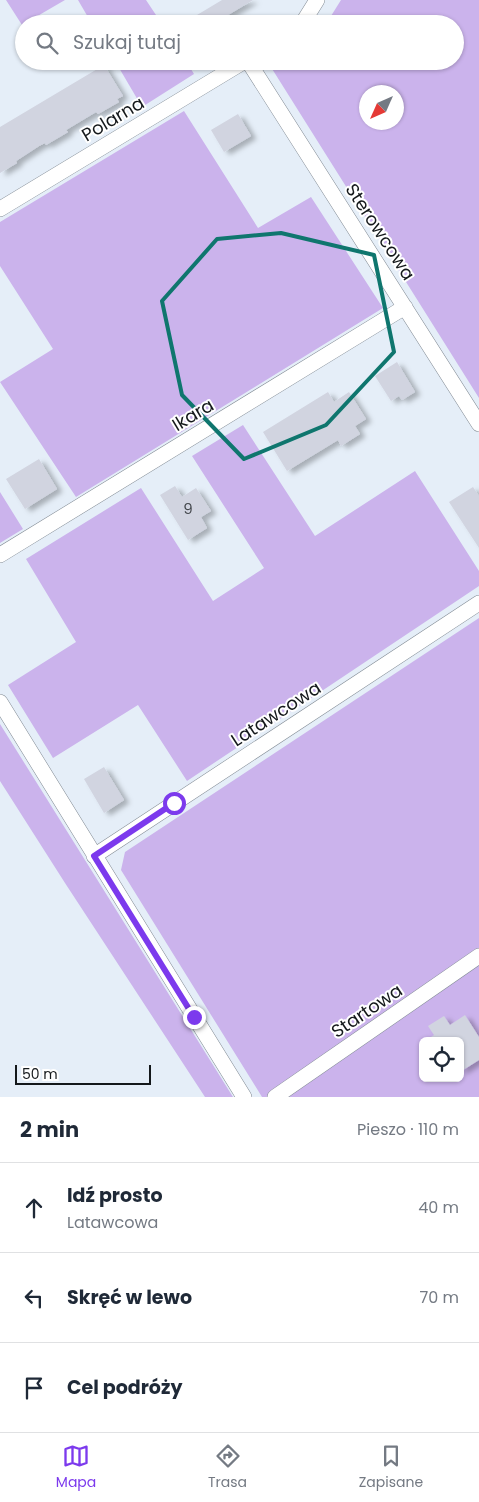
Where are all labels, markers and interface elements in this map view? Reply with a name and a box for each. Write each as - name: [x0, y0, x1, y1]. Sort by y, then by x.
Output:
- search box: [15, 15, 464, 70]
- icon: search: [33, 29, 61, 57]
- text: Szukaj tutaj: [73, 29, 181, 56]
- north arrow: [359, 85, 404, 130]
- street label: Polarna: [77, 90, 149, 147]
- street label: Sterowcowa: [340, 179, 421, 285]
- street label: Ikara: [167, 392, 218, 437]
- house number: 9: [183, 498, 193, 519]
- street label: Latawcowa: [226, 675, 326, 752]
- route start: [163, 792, 186, 815]
- street label: Startowa: [326, 978, 407, 1044]
- route end: [183, 1006, 206, 1029]
- map controls: [419, 1037, 464, 1082]
- button: locate: [419, 1037, 464, 1082]
- scale bar: [15, 1062, 151, 1085]
- text: 50 m: [22, 1064, 58, 1084]
- text: 2 min: [20, 1115, 79, 1144]
- text: Pieszo · 110 m: [357, 1118, 459, 1141]
- text: Idź prosto: [67, 1182, 163, 1209]
- icon: ahead: [20, 1194, 48, 1222]
- text: 40 m: [418, 1196, 459, 1219]
- text: Latawcowa: [67, 1211, 158, 1234]
- icon: left: [20, 1284, 48, 1312]
- text: Skręć w lewo: [67, 1284, 192, 1311]
- text: 70 m: [419, 1286, 459, 1309]
- icon: arrive: [20, 1374, 48, 1402]
- text: Cel podróży: [67, 1374, 182, 1401]
- tab: Mapa: [56, 1442, 96, 1493]
- tab: Trasa: [208, 1442, 247, 1493]
- tab: Zapisane: [359, 1442, 423, 1493]

